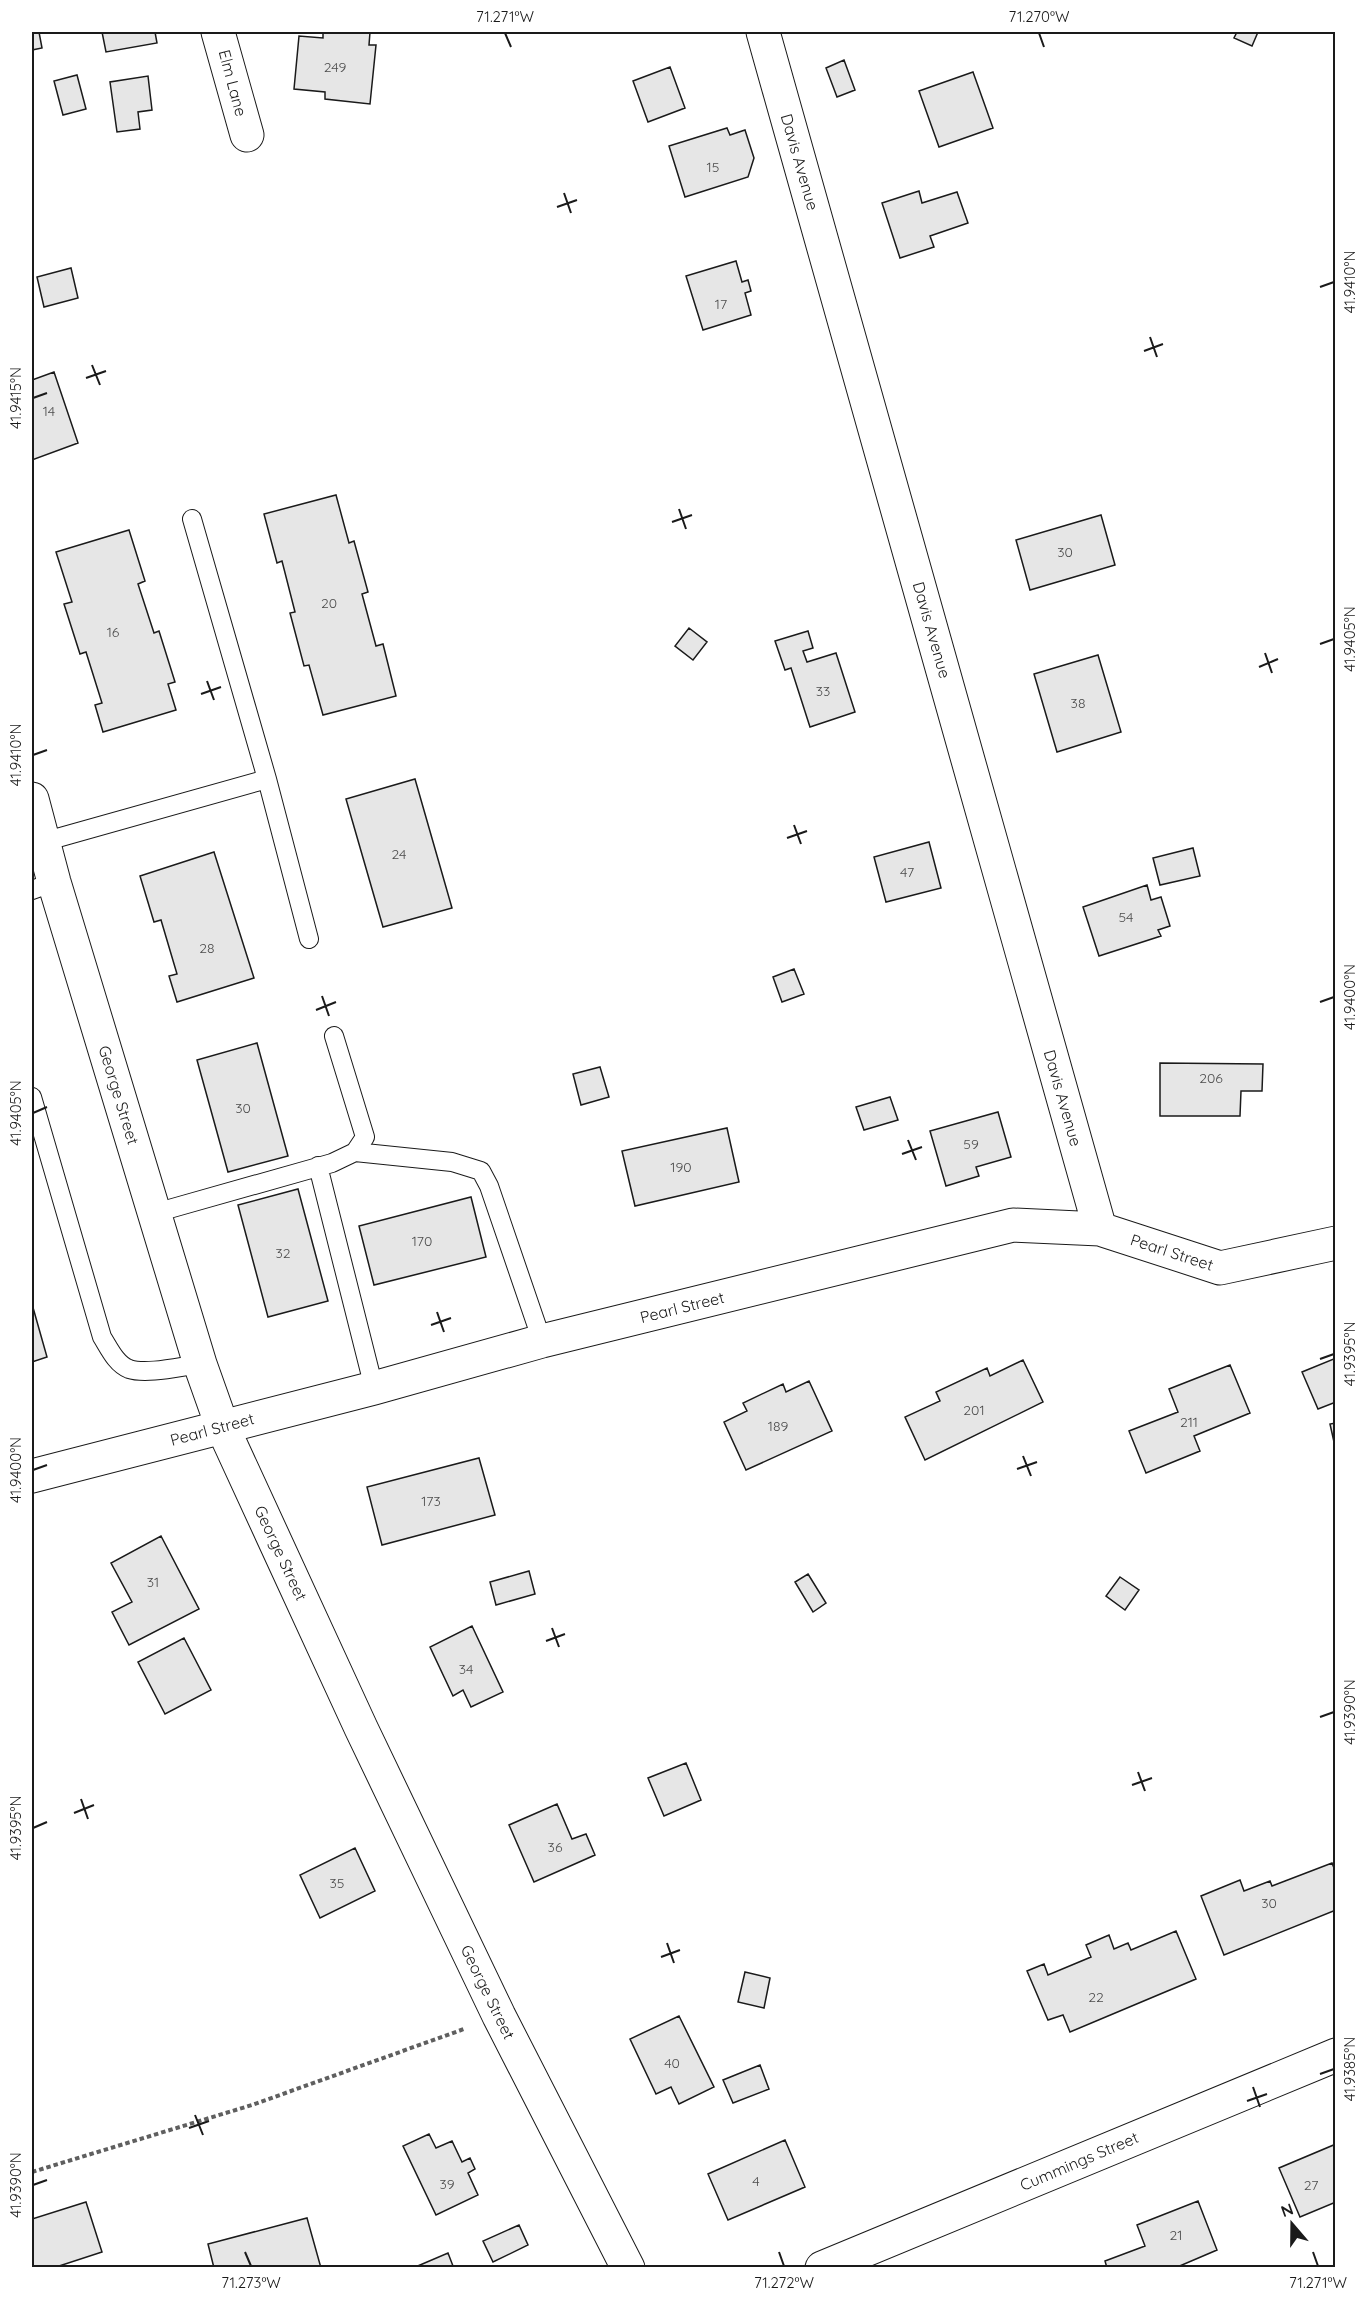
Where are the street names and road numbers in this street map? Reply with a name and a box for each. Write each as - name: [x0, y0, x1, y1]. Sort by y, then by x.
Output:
- street label: Elm Lane: [215, 47, 251, 119]
- street label: Davis Avenue: [777, 111, 823, 213]
- street label: Davis Avenue: [909, 579, 955, 681]
- street label: George Street: [94, 1043, 144, 1147]
- street label: Davis Avenue: [1040, 1047, 1086, 1149]
- street label: Pearl Street: [1128, 1229, 1216, 1275]
- street label: Pearl Street: [638, 1287, 726, 1327]
- street label: Pearl Street: [168, 1408, 256, 1450]
- street label: George Street: [250, 1502, 312, 1604]
- street label: George Street: [457, 1942, 519, 2042]
- street label: Cummings Street: [1017, 2127, 1141, 2195]

